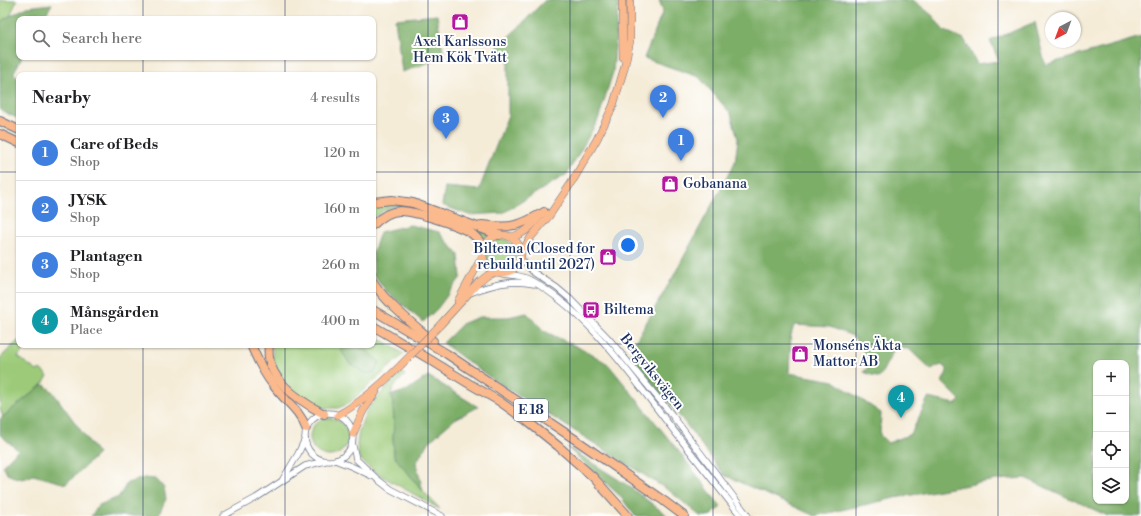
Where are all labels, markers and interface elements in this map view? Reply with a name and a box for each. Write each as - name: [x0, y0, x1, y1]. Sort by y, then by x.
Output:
- shop icon: Axel Karlssons Hem Kök Tvätt: [450, 12, 470, 32]
- north arrow: [1045, 12, 1081, 48]
- search box: [16, 16, 376, 60]
- icon: search: [30, 27, 52, 49]
- text: Search here: [62, 29, 142, 48]
- place label: Axel Karlssons Hem Kök Tvätt: [413, 33, 507, 67]
- pin: 2: [650, 85, 676, 118]
- text: Nearby: [32, 87, 91, 109]
- text: 4 results: [310, 90, 360, 106]
- pin: 3: [433, 106, 459, 139]
- pin: 1: [668, 128, 694, 161]
- text: Care of Beds: [70, 135, 158, 154]
- text: 1: [42, 145, 48, 161]
- text: 120 m: [324, 145, 360, 161]
- text: Shop: [70, 154, 100, 170]
- shop icon: Gobanana: [660, 174, 680, 194]
- place label: Gobanana: [683, 175, 748, 193]
- text: JYSK: [70, 191, 107, 210]
- text: 2: [41, 201, 49, 217]
- text: 160 m: [324, 201, 360, 217]
- text: Shop: [70, 210, 100, 226]
- your location: [618, 235, 638, 255]
- place label: Biltema (Closed for rebuild until 2027): [473, 240, 595, 274]
- text: Plantagen: [70, 247, 142, 266]
- shop icon: Biltema (Closed for rebuild until 2027): [598, 247, 618, 267]
- text: 3: [41, 257, 49, 273]
- text: 260 m: [322, 257, 360, 273]
- text: Shop: [70, 266, 100, 282]
- bus stop icon: Biltema: [581, 300, 601, 320]
- place label: Biltema: [603, 301, 655, 319]
- text: Månsgården: [70, 303, 159, 322]
- text: 4: [41, 313, 49, 329]
- text: 400 m: [321, 313, 360, 329]
- text: Place: [70, 322, 102, 338]
- street label: Bergviksvägen: [615, 330, 688, 414]
- place label: Monséns Äkta Mattor AB: [813, 336, 902, 371]
- shop icon: Monséns Äkta Mattor AB: [790, 344, 810, 364]
- map controls: [1093, 360, 1129, 504]
- button: +: [1093, 360, 1129, 396]
- pin: 4: [888, 385, 914, 418]
- button: −: [1093, 396, 1129, 432]
- road number: E 18: [514, 399, 548, 421]
- button: locate: [1093, 432, 1129, 468]
- button: layers: [1093, 468, 1129, 504]

